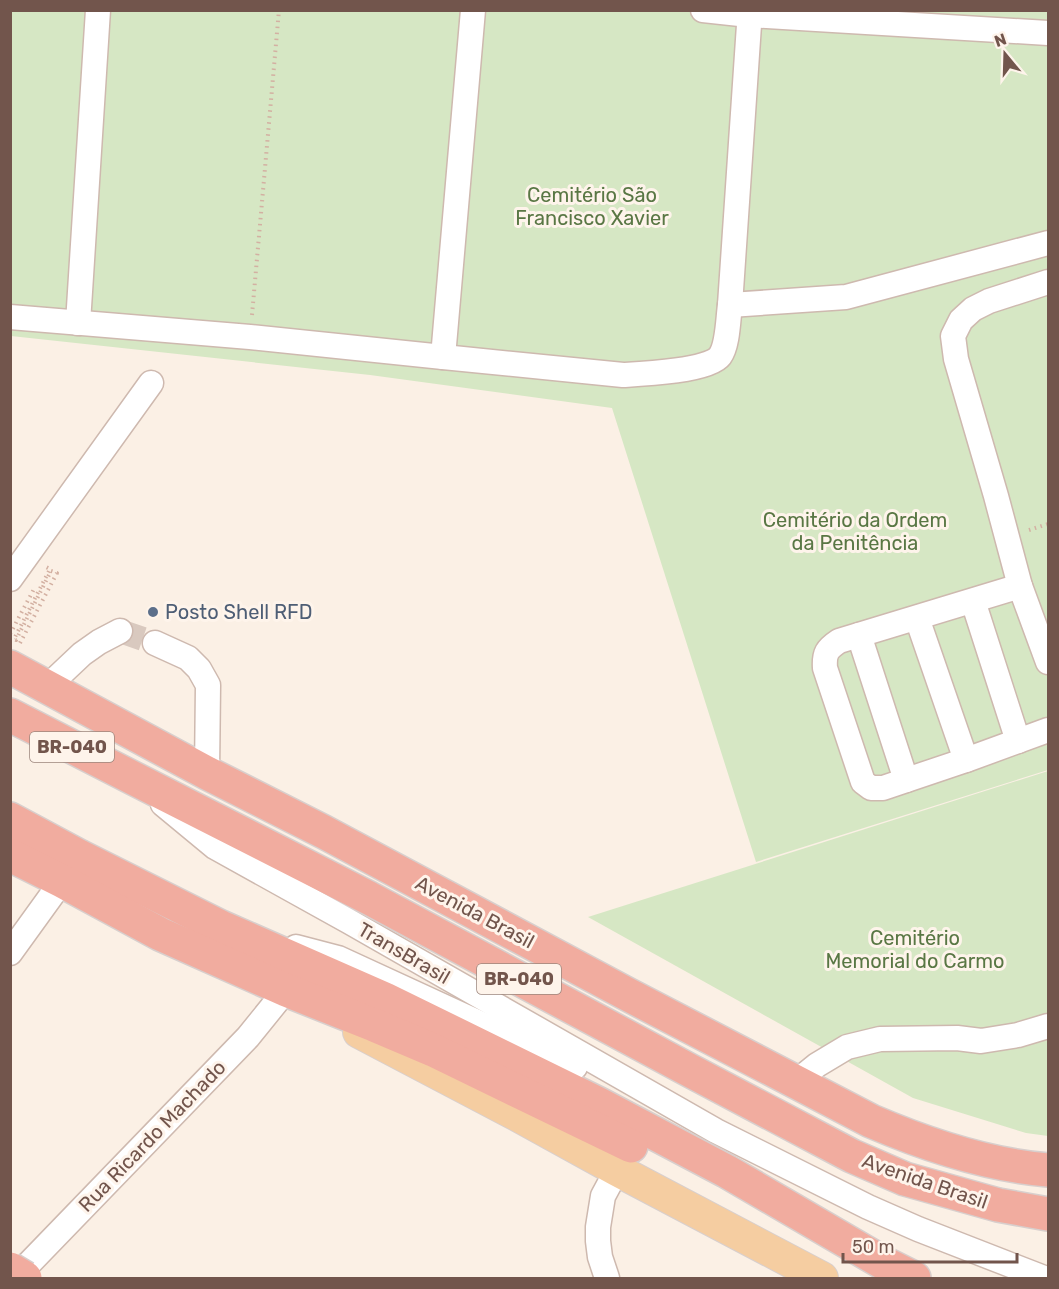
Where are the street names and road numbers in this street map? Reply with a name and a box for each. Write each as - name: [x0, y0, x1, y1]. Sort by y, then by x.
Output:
- road number: BR-040: [30, 732, 114, 762]
- street label: Avenida Brasil: [411, 871, 539, 953]
- street label: TransBrasil: [354, 917, 454, 989]
- road number: BR-040: [477, 964, 561, 994]
- street label: Rua Ricardo Machado: [73, 1055, 231, 1217]
- street label: Avenida Brasil: [859, 1148, 991, 1214]

